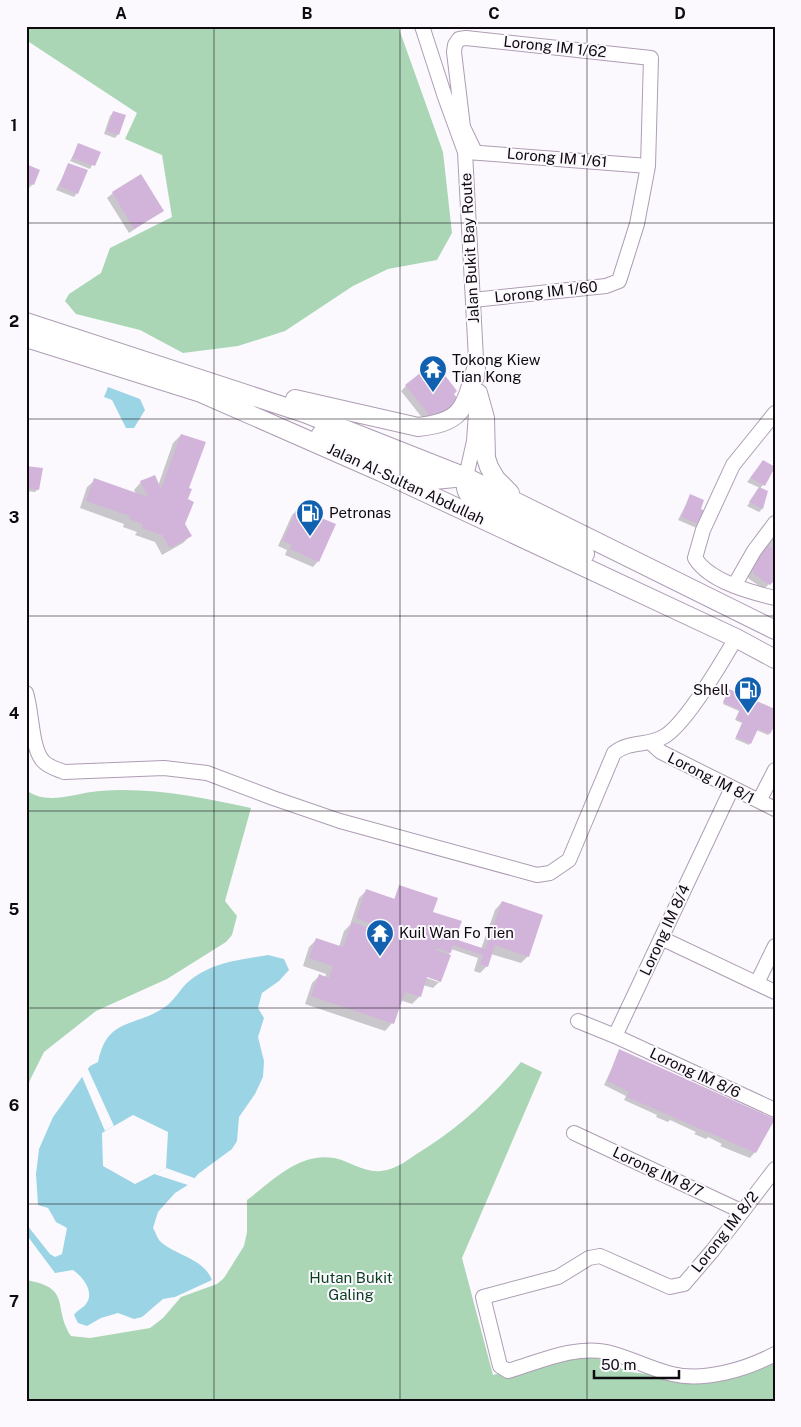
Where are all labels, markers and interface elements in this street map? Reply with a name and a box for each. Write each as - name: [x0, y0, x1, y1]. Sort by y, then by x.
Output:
- text: A: [115, 4, 127, 23]
- text: B: [302, 4, 313, 23]
- text: C: [488, 4, 500, 23]
- text: D: [674, 4, 686, 23]
- street label: Lorong IM 1/62: [503, 33, 607, 60]
- text: 1: [11, 116, 17, 135]
- street label: Lorong IM 1/61: [506, 145, 608, 170]
- street label: Jalan Bukit Bay Route: [457, 172, 482, 324]
- street label: Lorong IM 1/60: [494, 278, 598, 305]
- text: 2: [9, 312, 19, 331]
- place label: Tokong Kiew Tian Kong: [452, 351, 541, 385]
- temple icon: Tokong Kiew Tian Kong: [418, 354, 448, 393]
- street label: Jalan Al-Sultan Abdullah: [325, 440, 488, 528]
- fuel station icon: Petronas: [295, 498, 325, 537]
- place label: Petronas: [329, 504, 391, 521]
- text: 3: [9, 508, 19, 527]
- fuel station icon: Shell: [733, 675, 763, 714]
- place label: Shell: [693, 681, 729, 698]
- text: 4: [9, 704, 20, 723]
- street label: Lorong IM 8/1: [665, 748, 757, 807]
- street label: Lorong IM 8/4: [636, 882, 693, 978]
- text: 5: [9, 900, 20, 919]
- temple icon: Kuil Wan Fo Tien: [365, 918, 395, 957]
- place label: Kuil Wan Fo Tien: [399, 924, 514, 941]
- street label: Lorong IM 8/6: [647, 1044, 743, 1101]
- text: 6: [9, 1096, 19, 1115]
- street label: Lorong IM 8/7: [610, 1143, 706, 1200]
- street label: Lorong IM 8/2: [688, 1188, 761, 1275]
- park label: Hutan Bukit Galing: [309, 1269, 393, 1303]
- text: 7: [9, 1292, 19, 1311]
- scale bar: [594, 1347, 678, 1379]
- text: 50 m: [601, 1356, 636, 1373]

